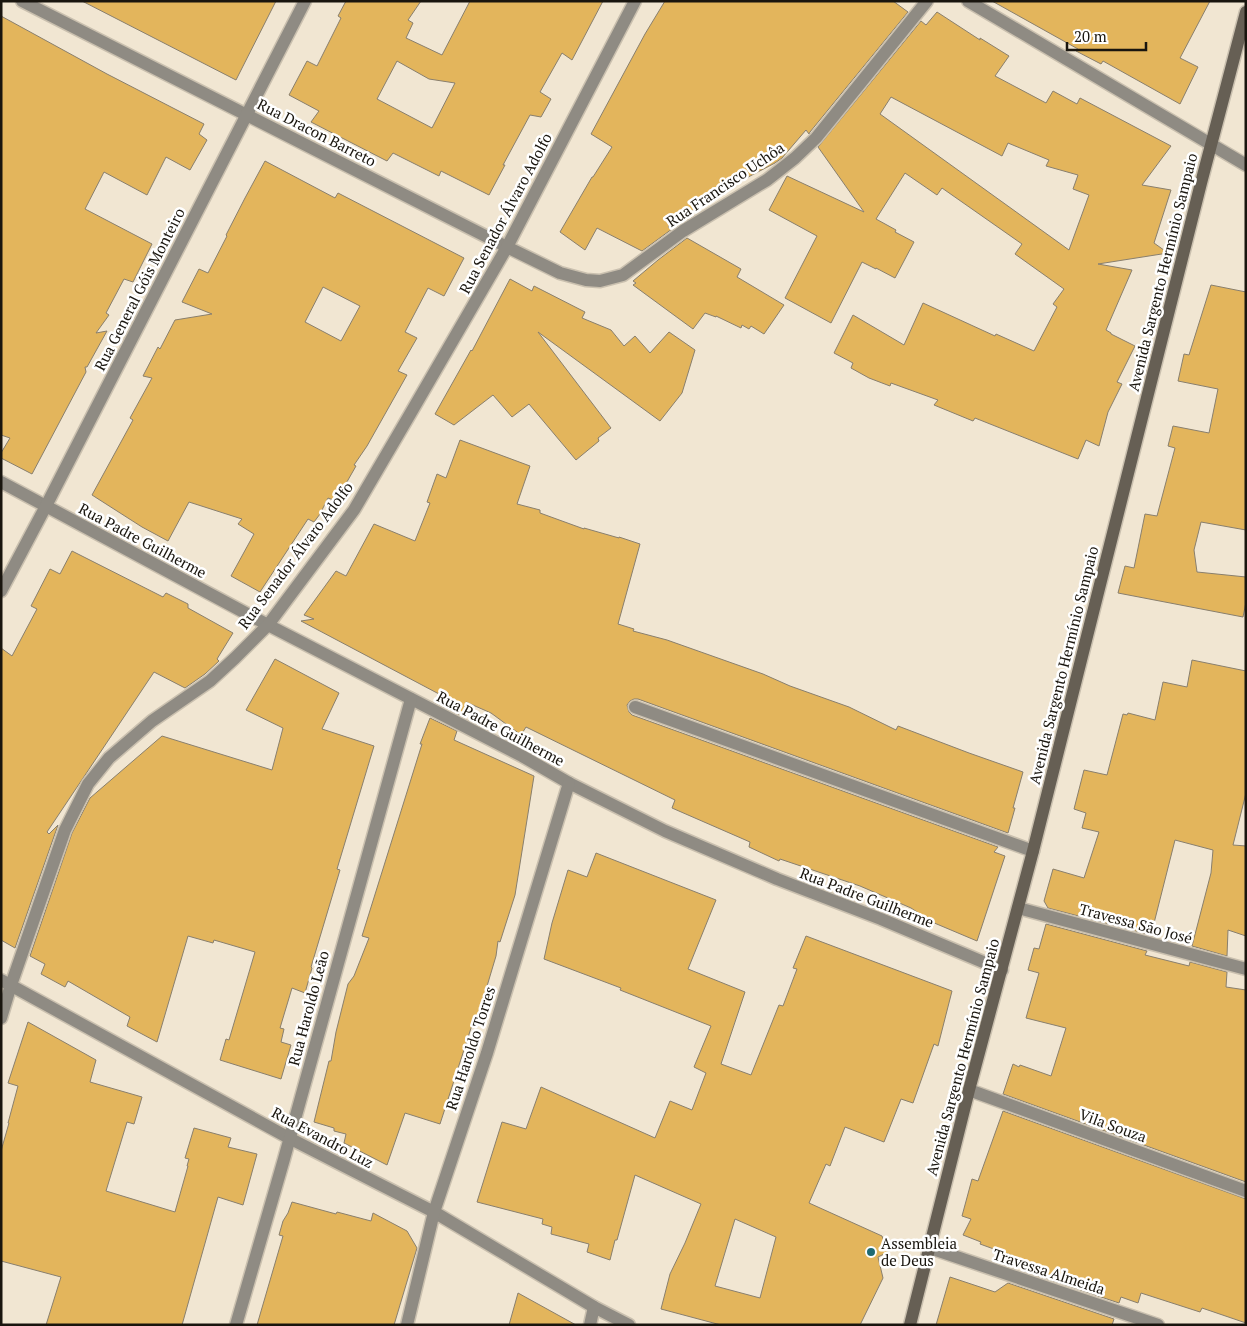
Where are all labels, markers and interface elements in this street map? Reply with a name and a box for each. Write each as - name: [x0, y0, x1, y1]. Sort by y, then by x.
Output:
- scale bar: [1067, 20, 1146, 52]
- text: 20 m: [1074, 26, 1107, 46]
- street label: Rua Dracon Barreto: [254, 93, 380, 171]
- street label: Rua Senador Álvaro Adolfo: [454, 129, 556, 297]
- street label: Rua Francisco Uchôa: [662, 137, 788, 231]
- street label: Avenida Sargento Hermínio Sampaio: [1123, 151, 1201, 393]
- street label: Rua General Góis Monteiro: [89, 204, 189, 374]
- street label: Rua Senador Álvaro Adolfo: [233, 477, 357, 633]
- street label: Rua Padre Guilherme: [76, 498, 210, 582]
- street label: Avenida Sargento Hermínio Sampaio: [1024, 544, 1102, 786]
- street label: Rua Padre Guilherme: [434, 686, 568, 770]
- street label: Rua Padre Guilherme: [797, 862, 937, 932]
- street label: Travessa São José: [1077, 898, 1195, 948]
- street label: Avenida Sargento Hermínio Sampaio: [921, 936, 1003, 1178]
- street label: Rua Haroldo Leão: [283, 948, 333, 1068]
- street label: Rua Haroldo Torres: [441, 984, 499, 1112]
- street label: Rua Evandro Luz: [269, 1102, 377, 1172]
- street label: Vila Souza: [1077, 1104, 1150, 1147]
- place label: Assembleia de Deus: [881, 1233, 957, 1270]
- street label: Travessa Almeida: [990, 1243, 1108, 1299]
- marker: Assembleia de Deus: [865, 1246, 877, 1258]

